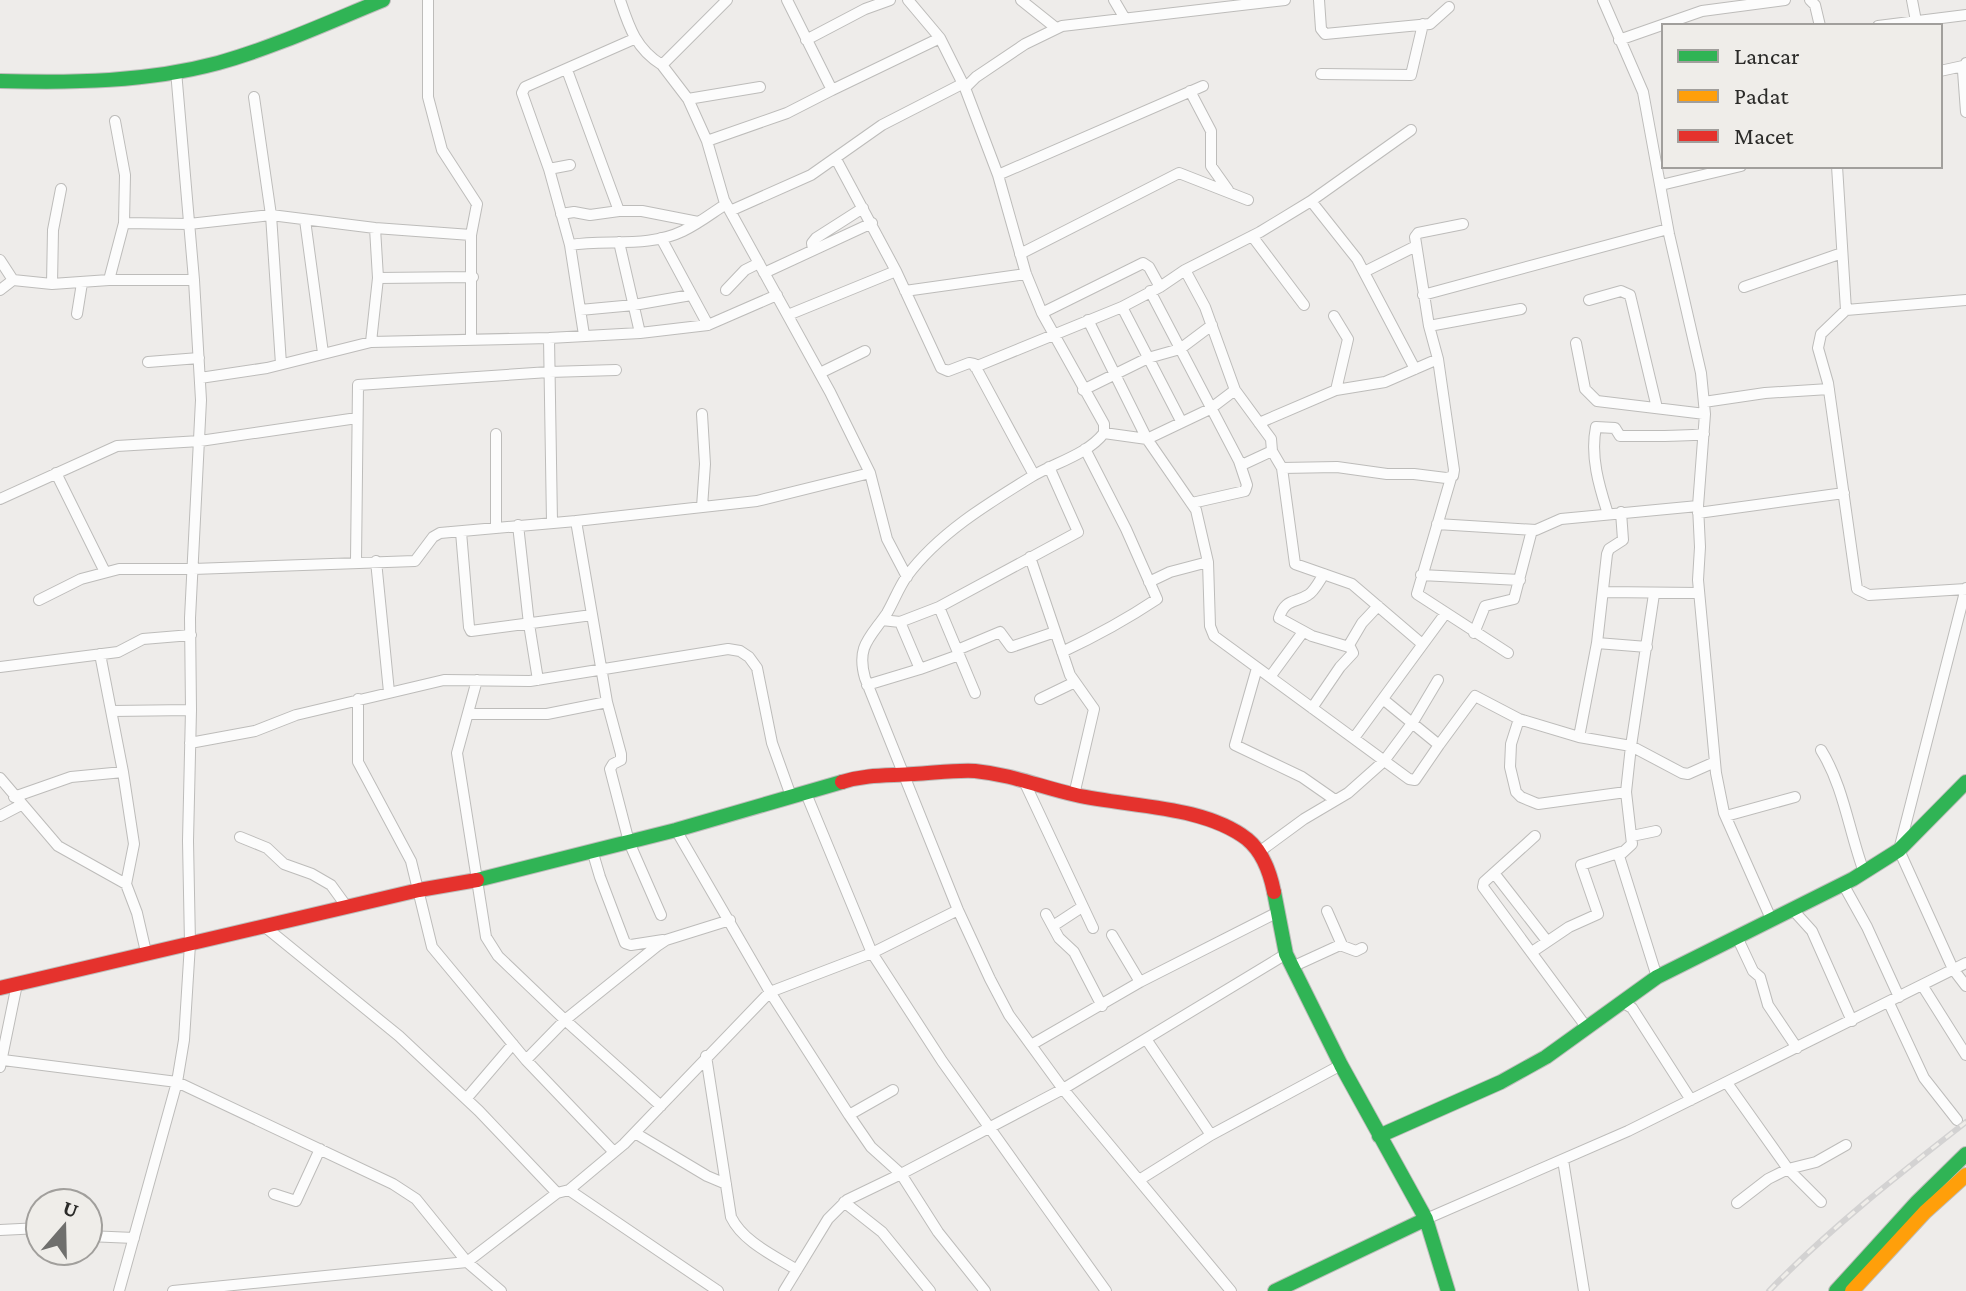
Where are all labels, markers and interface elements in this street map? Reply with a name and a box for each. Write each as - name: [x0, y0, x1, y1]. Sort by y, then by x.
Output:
- legend: [1662, 24, 1942, 168]
- text: Lancar: [1734, 42, 1800, 69]
- text: Padat: [1734, 82, 1790, 109]
- text: Macet: [1734, 122, 1794, 149]
- north arrow: [24, 1187, 104, 1267]
- text: U: [59, 1194, 82, 1223]

